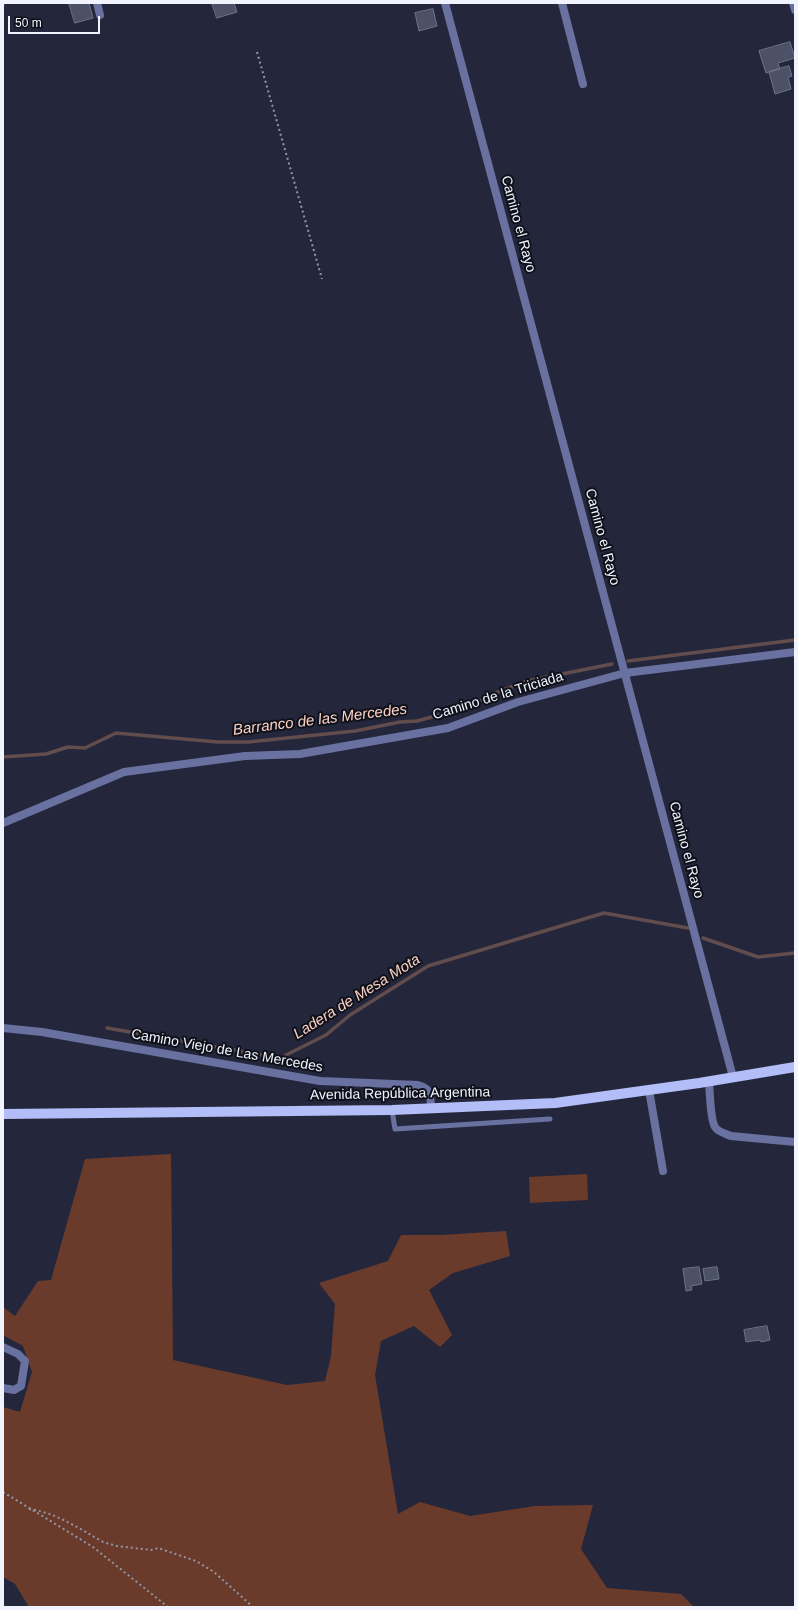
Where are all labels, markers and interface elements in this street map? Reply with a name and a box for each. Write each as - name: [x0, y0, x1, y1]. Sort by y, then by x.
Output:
- scale bar: [10, 8, 102, 34]
- text: 50 m: [15, 16, 42, 30]
- street label: Camino el Rayo: [497, 174, 539, 274]
- street label: Camino el Rayo: [581, 487, 623, 587]
- street label: Camino de la Triciada: [431, 668, 565, 724]
- water label: Barranco de las Mercedes: [232, 700, 408, 740]
- street label: Camino el Rayo: [665, 800, 707, 900]
- water label: Ladera de Mesa Mota: [290, 951, 424, 1043]
- street label: Camino Viejo de Las Mercedes: [130, 1026, 324, 1076]
- street label: Avenida República Argentina: [310, 1084, 490, 1104]

